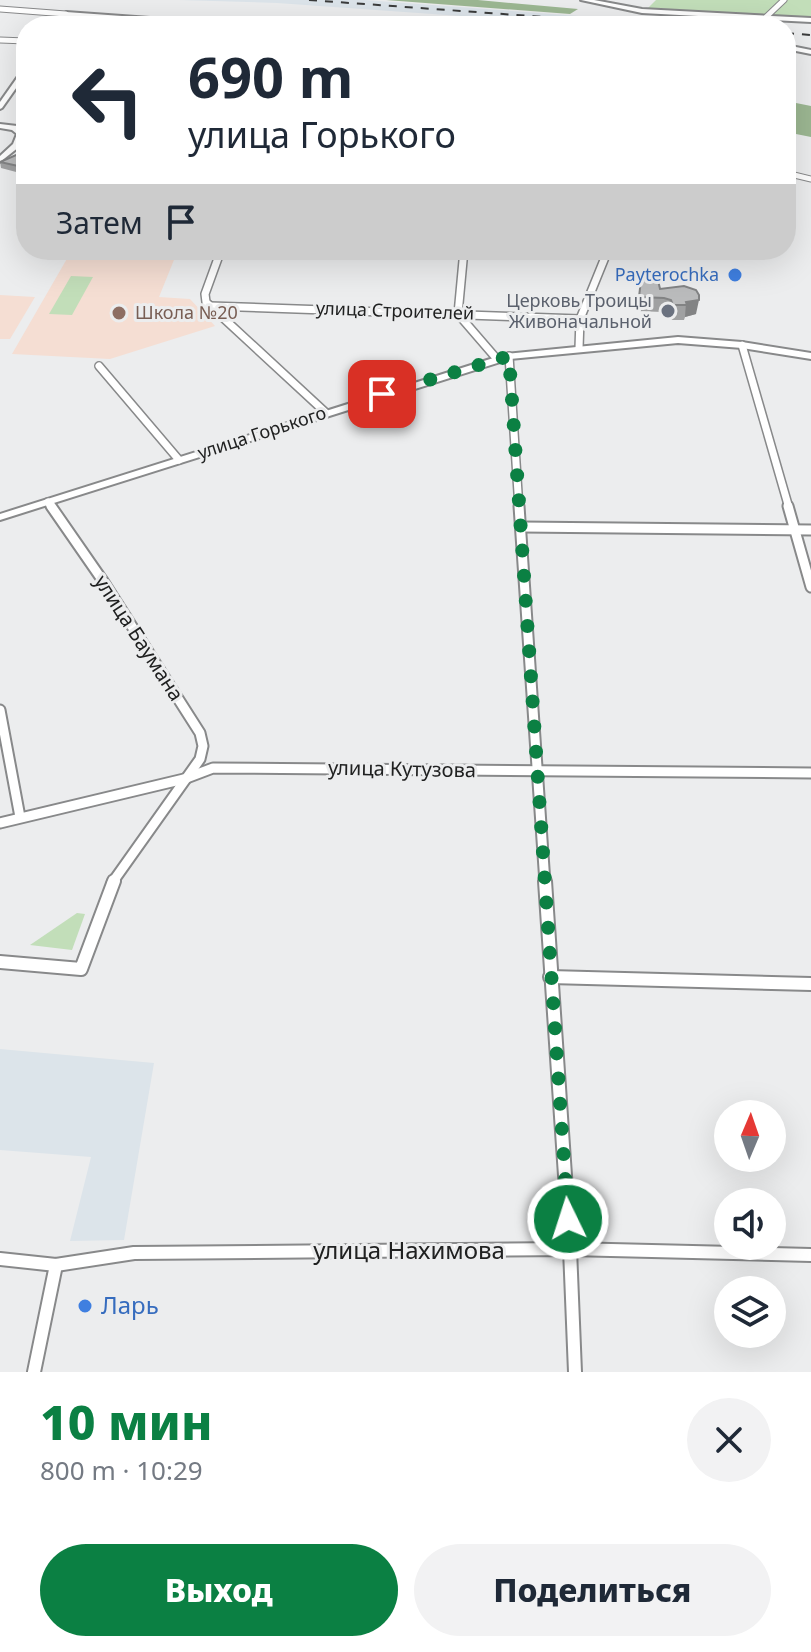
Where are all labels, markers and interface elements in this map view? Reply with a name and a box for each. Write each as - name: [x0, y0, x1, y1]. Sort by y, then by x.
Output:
- text: 690 m: [188, 38, 353, 114]
- icon: left: [56, 48, 160, 152]
- text: улица Горького: [188, 110, 456, 159]
- icon: arrive: [159, 200, 203, 244]
- text: Затем: [56, 202, 143, 243]
- place label: Payterochka: [615, 262, 719, 286]
- marker: Payterochka: [726, 266, 744, 284]
- place label: Церковь Троицы Живоначальной: [506, 288, 652, 333]
- street label: улица Строителей: [316, 295, 474, 325]
- place label: Школа №20: [135, 300, 238, 324]
- marker: Церковь Троицы Живоначальной: [659, 302, 677, 320]
- marker: Школа №20: [110, 304, 128, 322]
- pin: [348, 360, 416, 428]
- icon: arrive: [360, 372, 404, 416]
- street label: улица Горького: [194, 400, 329, 464]
- street label: улица Баумана: [89, 569, 190, 706]
- street label: улица Кутузова: [328, 754, 476, 783]
- north arrow: [714, 1100, 786, 1172]
- map controls: [714, 1100, 786, 1348]
- position arrow: [526, 1177, 610, 1261]
- button: sound: [714, 1188, 786, 1260]
- street label: улица Нахимова: [313, 1233, 505, 1266]
- button: layers: [714, 1276, 786, 1348]
- place label: Ларь: [101, 1288, 159, 1321]
- marker: Ларь: [76, 1297, 94, 1315]
- text: 10 мин: [40, 1389, 213, 1454]
- button: close: [687, 1398, 771, 1482]
- text: 800 m · 10:29: [40, 1452, 203, 1488]
- button: Выход: [40, 1544, 398, 1636]
- button: Поделиться: [414, 1544, 771, 1636]

